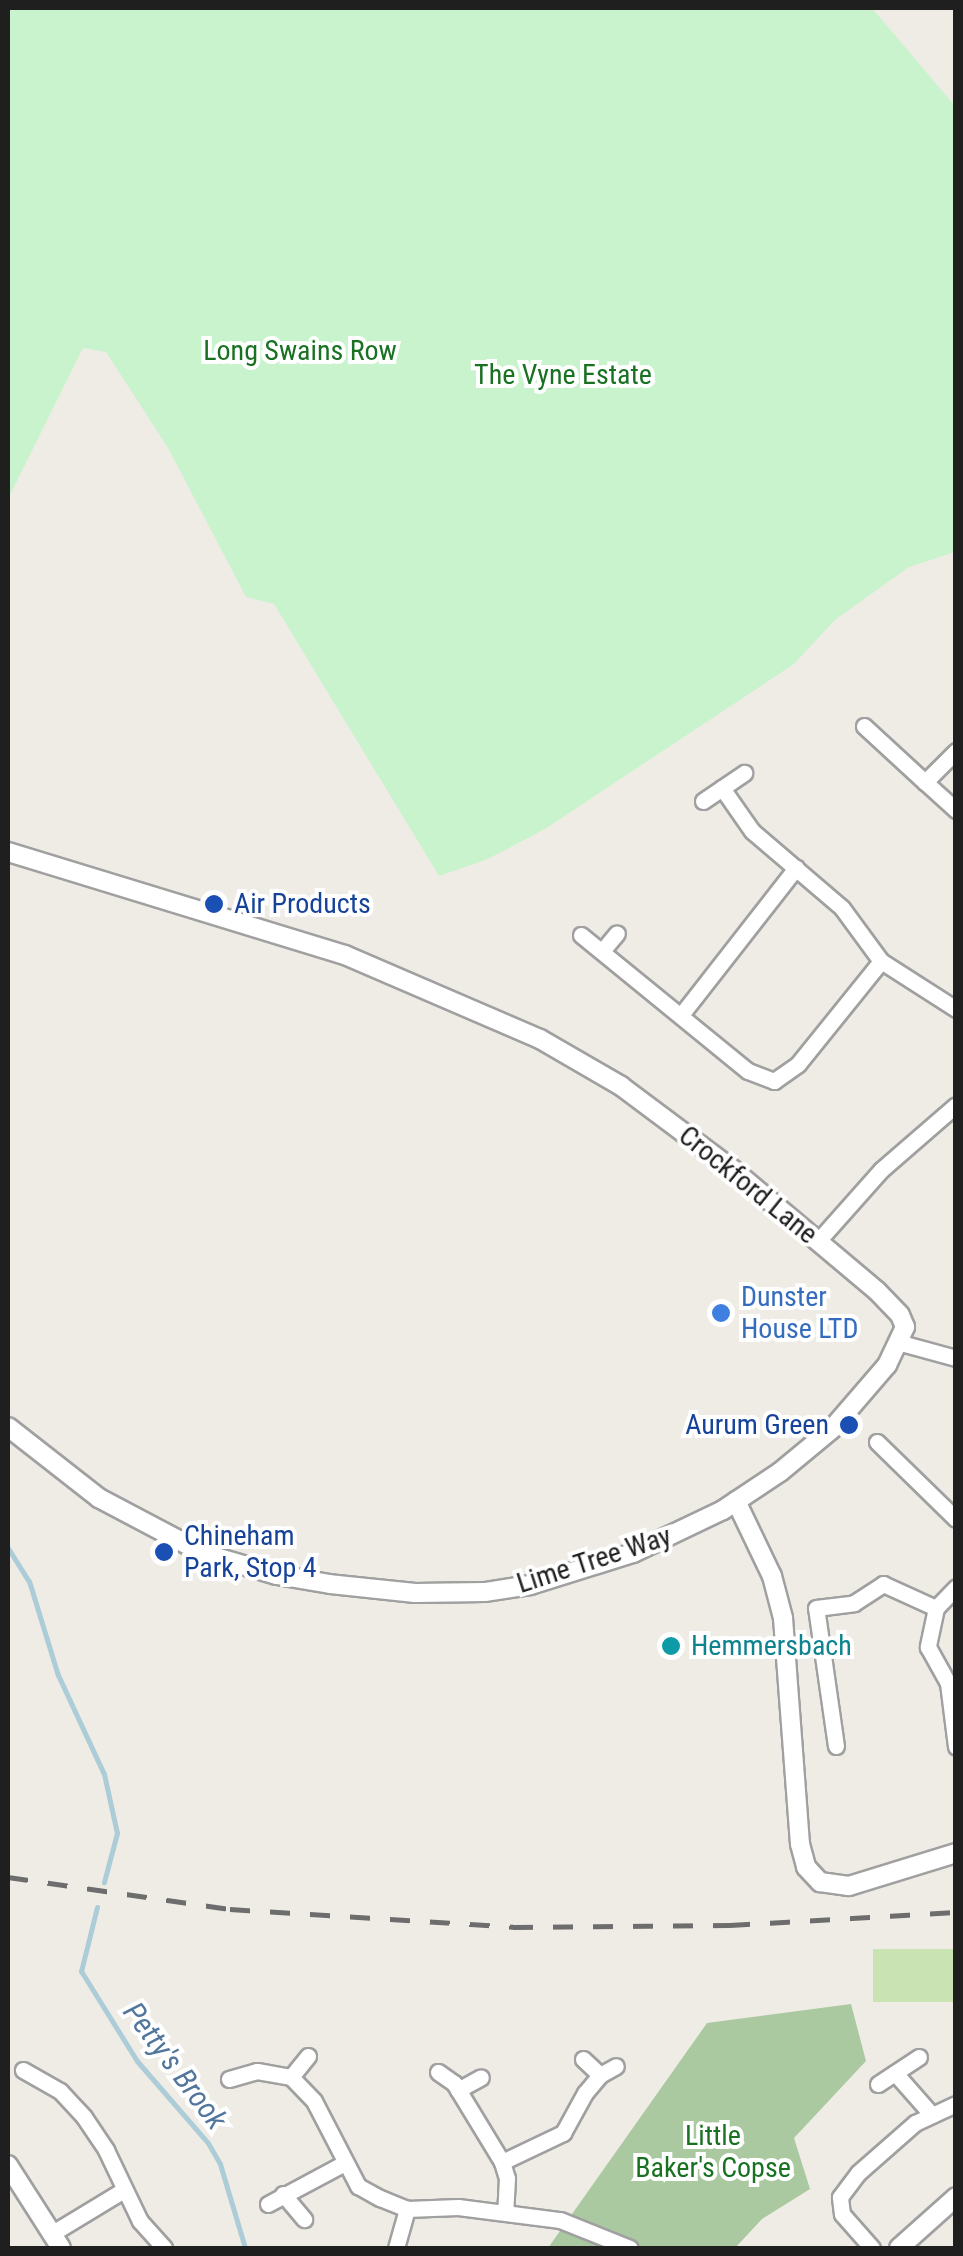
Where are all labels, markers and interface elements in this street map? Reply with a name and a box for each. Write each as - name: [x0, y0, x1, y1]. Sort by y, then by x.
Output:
- park label: Long Swains Row: [203, 334, 397, 368]
- park label: The Vyne Estate: [474, 358, 652, 392]
- place label: Air Products: [234, 887, 371, 921]
- marker: Air Products: [203, 893, 225, 915]
- street label: Crockford Lane: [672, 1119, 824, 1251]
- place label: Dunster House LTD: [741, 1280, 858, 1346]
- marker: Dunster House LTD: [710, 1302, 732, 1324]
- place label: Aurum Green: [685, 1408, 829, 1442]
- marker: Aurum Green: [838, 1414, 860, 1436]
- place label: Chineham Park, Stop 4: [184, 1519, 317, 1585]
- street label: Lime Tree Way: [512, 1519, 676, 1601]
- marker: Chineham Park, Stop 4: [153, 1541, 175, 1563]
- place label: Hemmersbach: [691, 1629, 852, 1663]
- marker: Hemmersbach: [660, 1635, 682, 1657]
- water label: Petty's Brook: [116, 1995, 234, 2137]
- park label: Little Baker's Copse: [635, 2119, 791, 2185]

